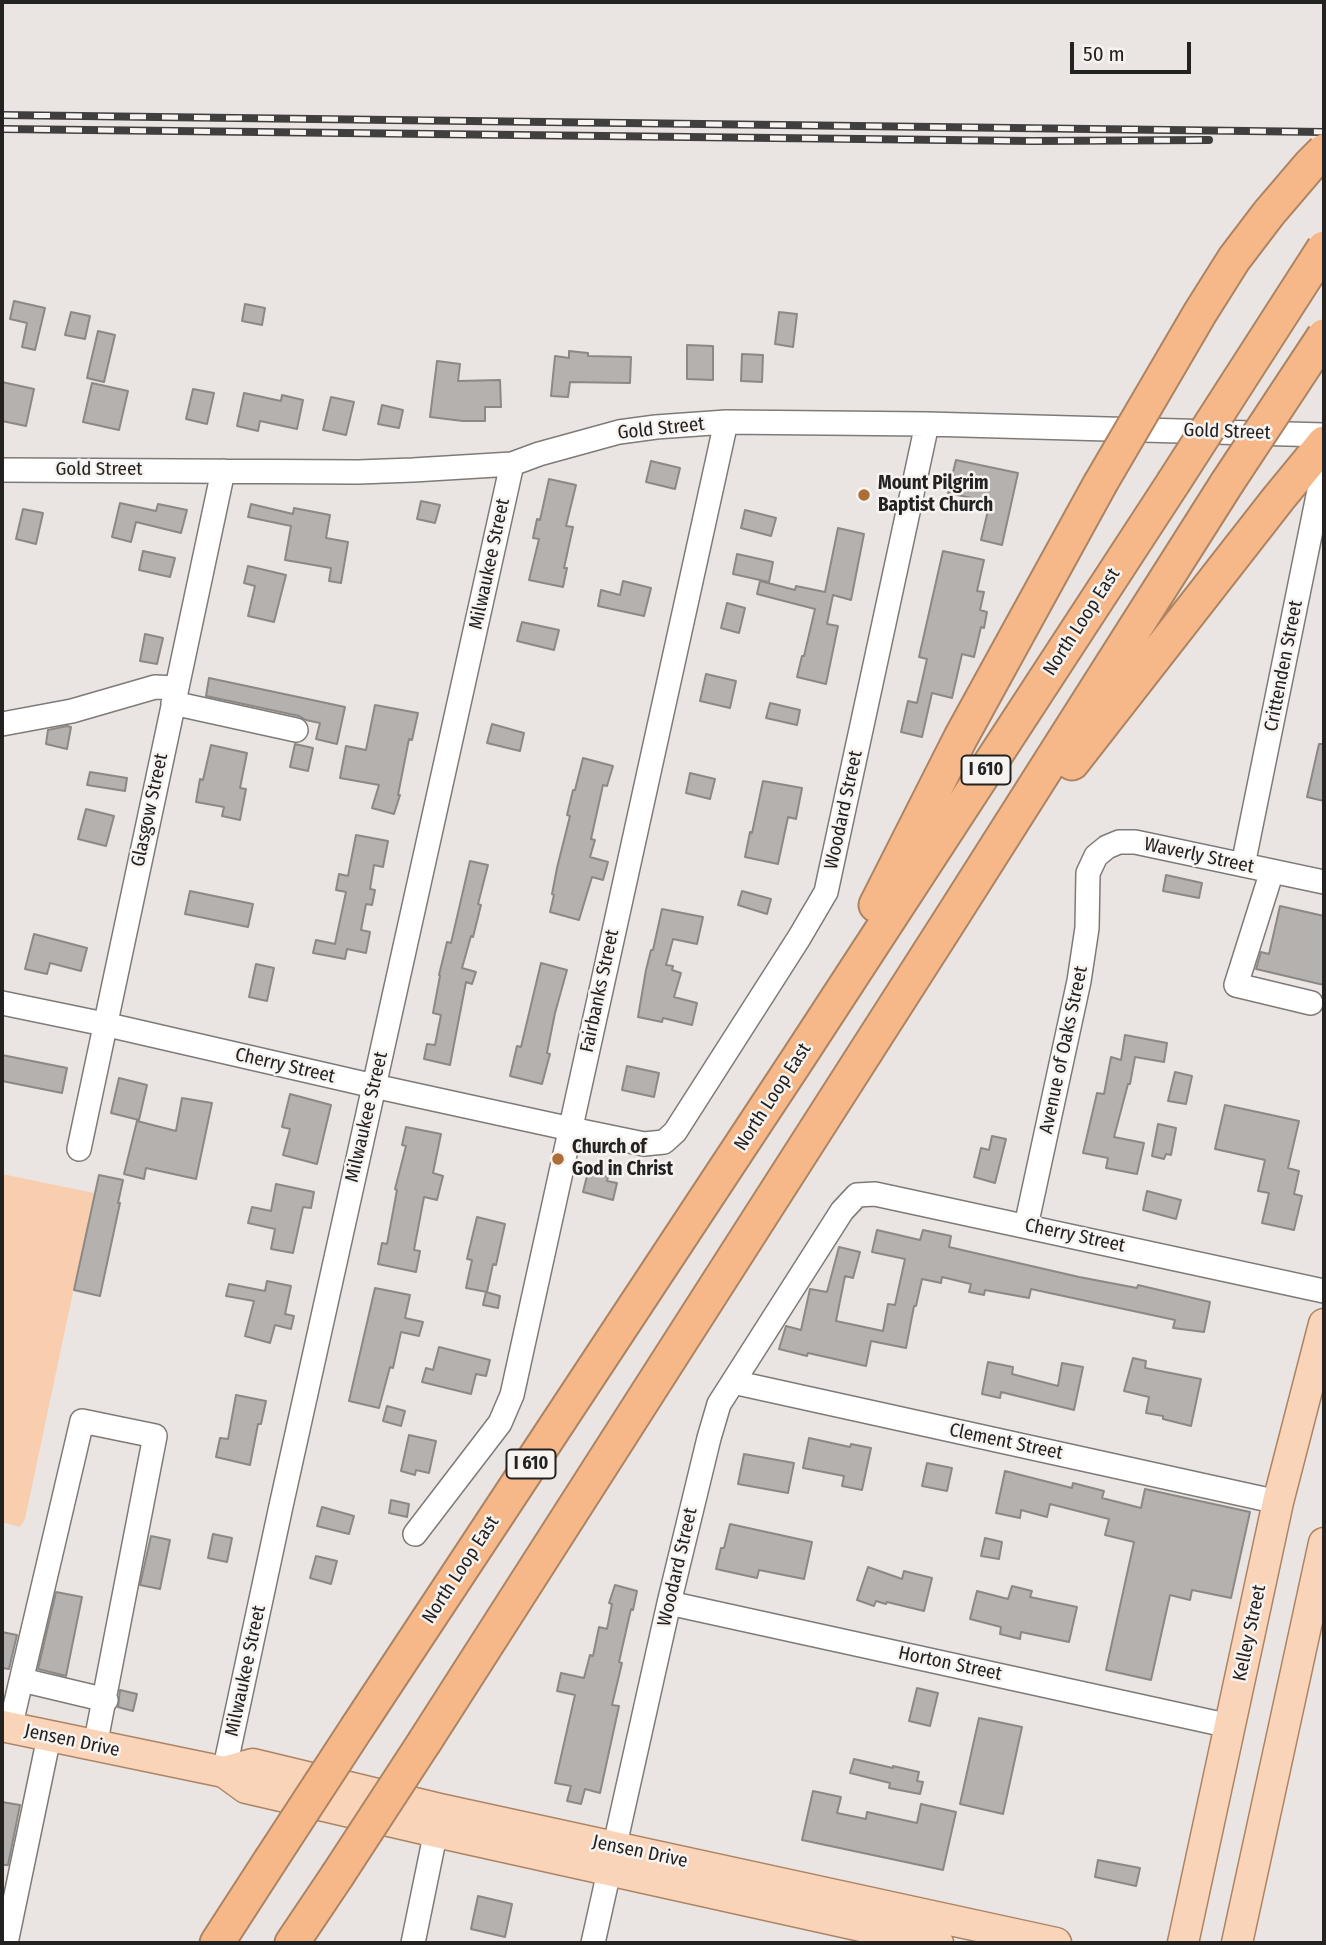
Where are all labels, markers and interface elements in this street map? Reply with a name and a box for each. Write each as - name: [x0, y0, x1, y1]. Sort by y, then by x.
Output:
- scale bar: [1074, 28, 1195, 72]
- text: 50 m: [1083, 41, 1125, 67]
- street label: Gold Street: [616, 413, 706, 445]
- street label: Gold Street: [1183, 419, 1271, 445]
- street label: Gold Street: [55, 459, 143, 481]
- place label: Mount Pilgrim Baptist Church: [878, 473, 993, 517]
- marker: Mount Pilgrim Baptist Church: [856, 487, 872, 503]
- street label: Milwaukee Street: [465, 496, 515, 632]
- street label: North Loop East: [1039, 564, 1125, 680]
- street label: Crittenden Street: [1260, 599, 1308, 733]
- street label: Woodard Street: [820, 748, 868, 872]
- street label: Glasgow Street: [127, 751, 173, 869]
- road number: I 610: [962, 756, 1010, 784]
- street label: Waverly Street: [1142, 833, 1256, 879]
- street label: Fairbanks Street: [576, 927, 624, 1055]
- street label: Avenue of Oaks Street: [1035, 964, 1093, 1136]
- street label: North Loop East: [730, 1039, 816, 1155]
- street label: Cherry Street: [233, 1043, 337, 1089]
- street label: Milwaukee Street: [341, 1049, 393, 1185]
- place label: Church of God in Christ: [572, 1137, 673, 1181]
- marker: Church of God in Christ: [550, 1151, 566, 1167]
- street label: Cherry Street: [1023, 1214, 1127, 1258]
- street label: Clement Street: [947, 1419, 1065, 1465]
- road number: I 610: [506, 1450, 556, 1478]
- street label: Woodard Street: [653, 1505, 703, 1629]
- street label: North Loop East: [418, 1512, 504, 1628]
- street label: Kelley Street: [1229, 1583, 1271, 1683]
- street label: Milwaukee Street: [221, 1603, 271, 1739]
- street label: Horton Street: [896, 1642, 1004, 1686]
- street label: Jensen Drive: [22, 1720, 122, 1762]
- street label: Jensen Drive: [590, 1831, 690, 1873]

